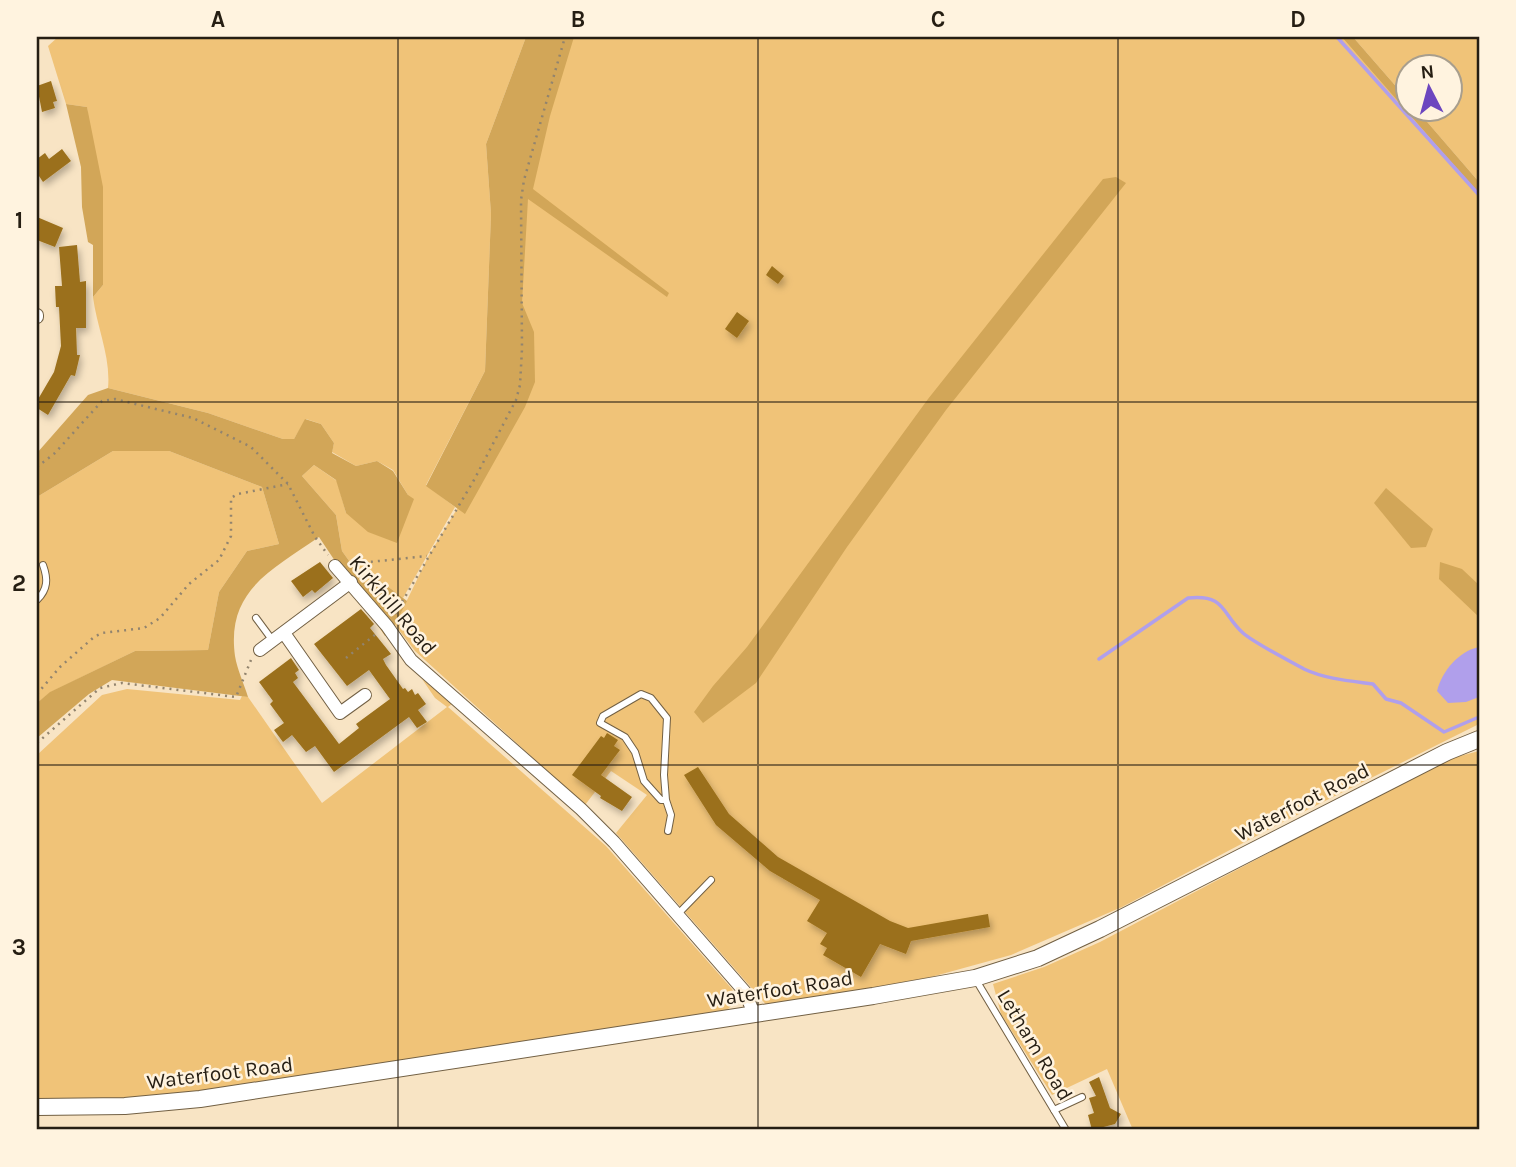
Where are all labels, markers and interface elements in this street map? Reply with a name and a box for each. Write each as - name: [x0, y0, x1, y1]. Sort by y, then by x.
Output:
- text: A: [211, 6, 225, 33]
- text: B: [571, 6, 585, 33]
- text: C: [931, 6, 945, 33]
- text: D: [1290, 6, 1306, 33]
- north arrow: [1394, 52, 1464, 122]
- text: N: [1419, 60, 1435, 84]
- text: 1: [15, 207, 23, 234]
- street label: Kirkhill Road: [344, 550, 442, 660]
- text: 2: [12, 570, 26, 597]
- street label: Waterfoot Road: [1231, 758, 1373, 846]
- text: 3: [12, 934, 26, 961]
- street label: Waterfoot Road: [705, 966, 855, 1012]
- street label: Letham Road: [992, 985, 1078, 1105]
- street label: Waterfoot Road: [145, 1052, 295, 1094]

